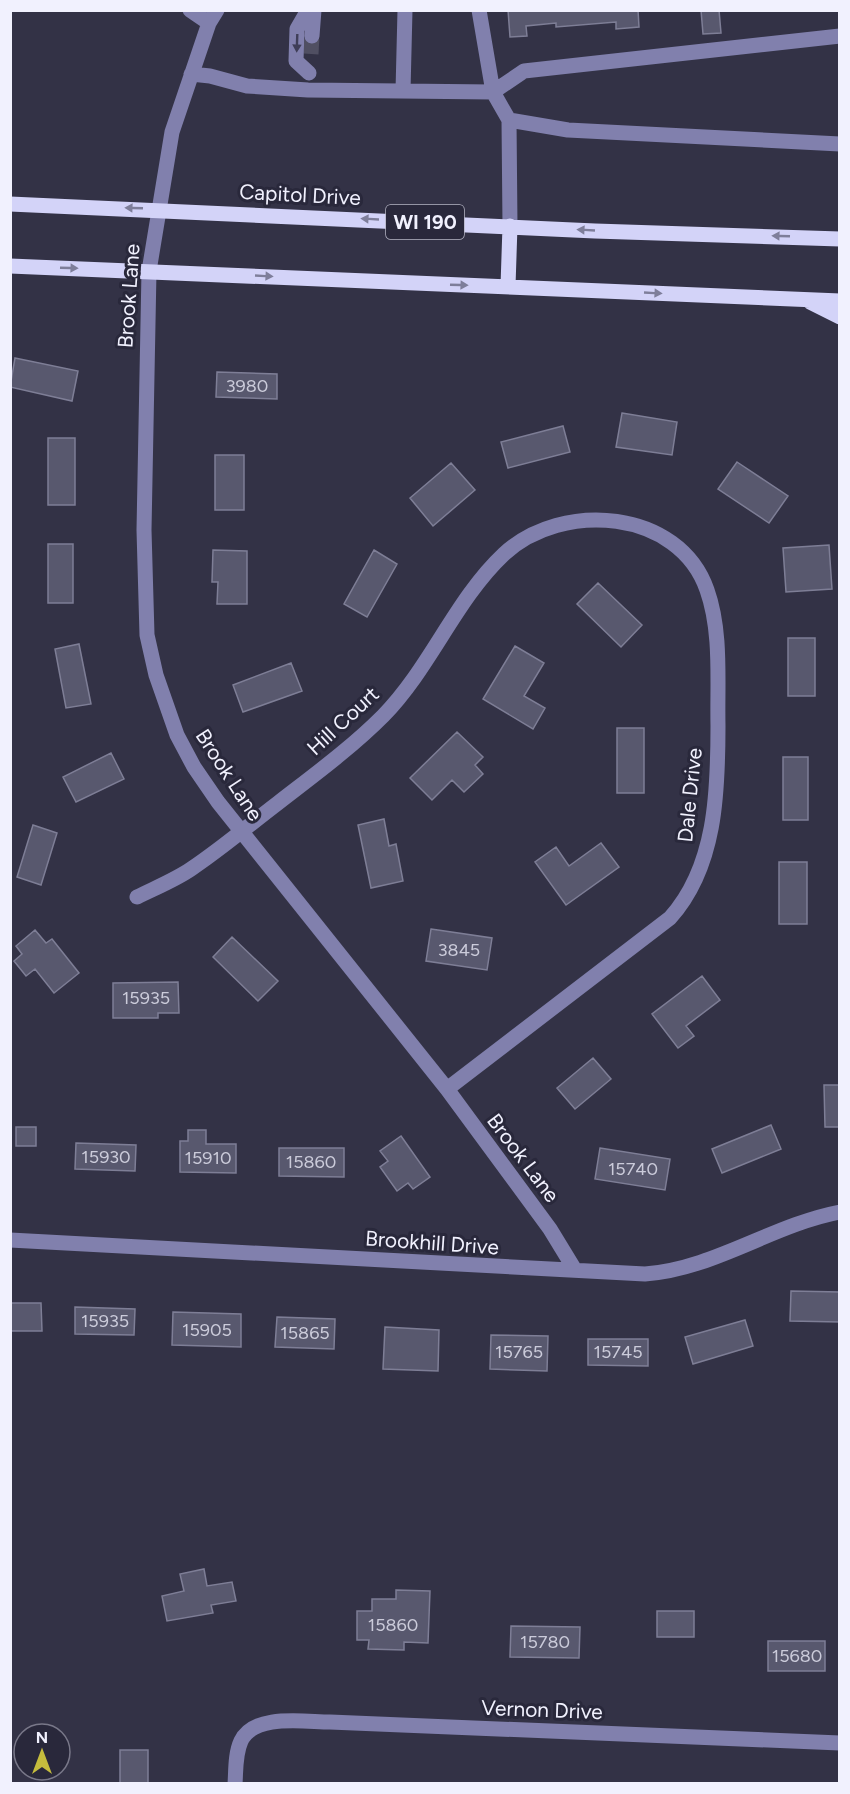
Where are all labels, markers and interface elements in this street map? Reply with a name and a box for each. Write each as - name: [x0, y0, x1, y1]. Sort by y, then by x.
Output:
- one-way arrow: [292, 33, 301, 52]
- street label: Capitol Drive: [239, 179, 361, 210]
- one-way arrow: [124, 203, 143, 212]
- road number: WI 190: [386, 205, 464, 239]
- one-way arrow: [361, 215, 380, 224]
- one-way arrow: [577, 226, 596, 235]
- one-way arrow: [772, 232, 791, 241]
- street label: Brook Lane: [112, 243, 145, 349]
- one-way arrow: [59, 264, 78, 273]
- one-way arrow: [254, 272, 273, 281]
- one-way arrow: [449, 280, 468, 290]
- one-way arrow: [644, 288, 663, 297]
- house number: 3980: [226, 375, 268, 397]
- street label: Hill Court: [302, 681, 384, 760]
- street label: Brook Lane: [190, 724, 268, 825]
- street label: Dale Drive: [672, 746, 707, 843]
- house number: 3845: [438, 939, 480, 961]
- house number: 15935: [122, 987, 170, 1009]
- street label: Brook Lane: [482, 1108, 565, 1207]
- house number: 15930: [81, 1146, 131, 1168]
- house number: 15910: [185, 1147, 231, 1169]
- house number: 15860: [286, 1151, 336, 1173]
- house number: 15740: [608, 1158, 658, 1180]
- street label: Brookhill Drive: [364, 1225, 500, 1260]
- house number: 15935: [81, 1310, 129, 1332]
- house number: 15905: [182, 1319, 232, 1341]
- house number: 15865: [280, 1322, 330, 1344]
- house number: 15765: [495, 1341, 543, 1363]
- house number: 15745: [594, 1341, 642, 1363]
- house number: 15860: [368, 1614, 418, 1636]
- house number: 15780: [520, 1631, 570, 1653]
- house number: 15680: [772, 1645, 822, 1667]
- street label: Vernon Drive: [481, 1695, 603, 1724]
- north arrow: [12, 1722, 72, 1782]
- text: N: [36, 1728, 48, 1747]

